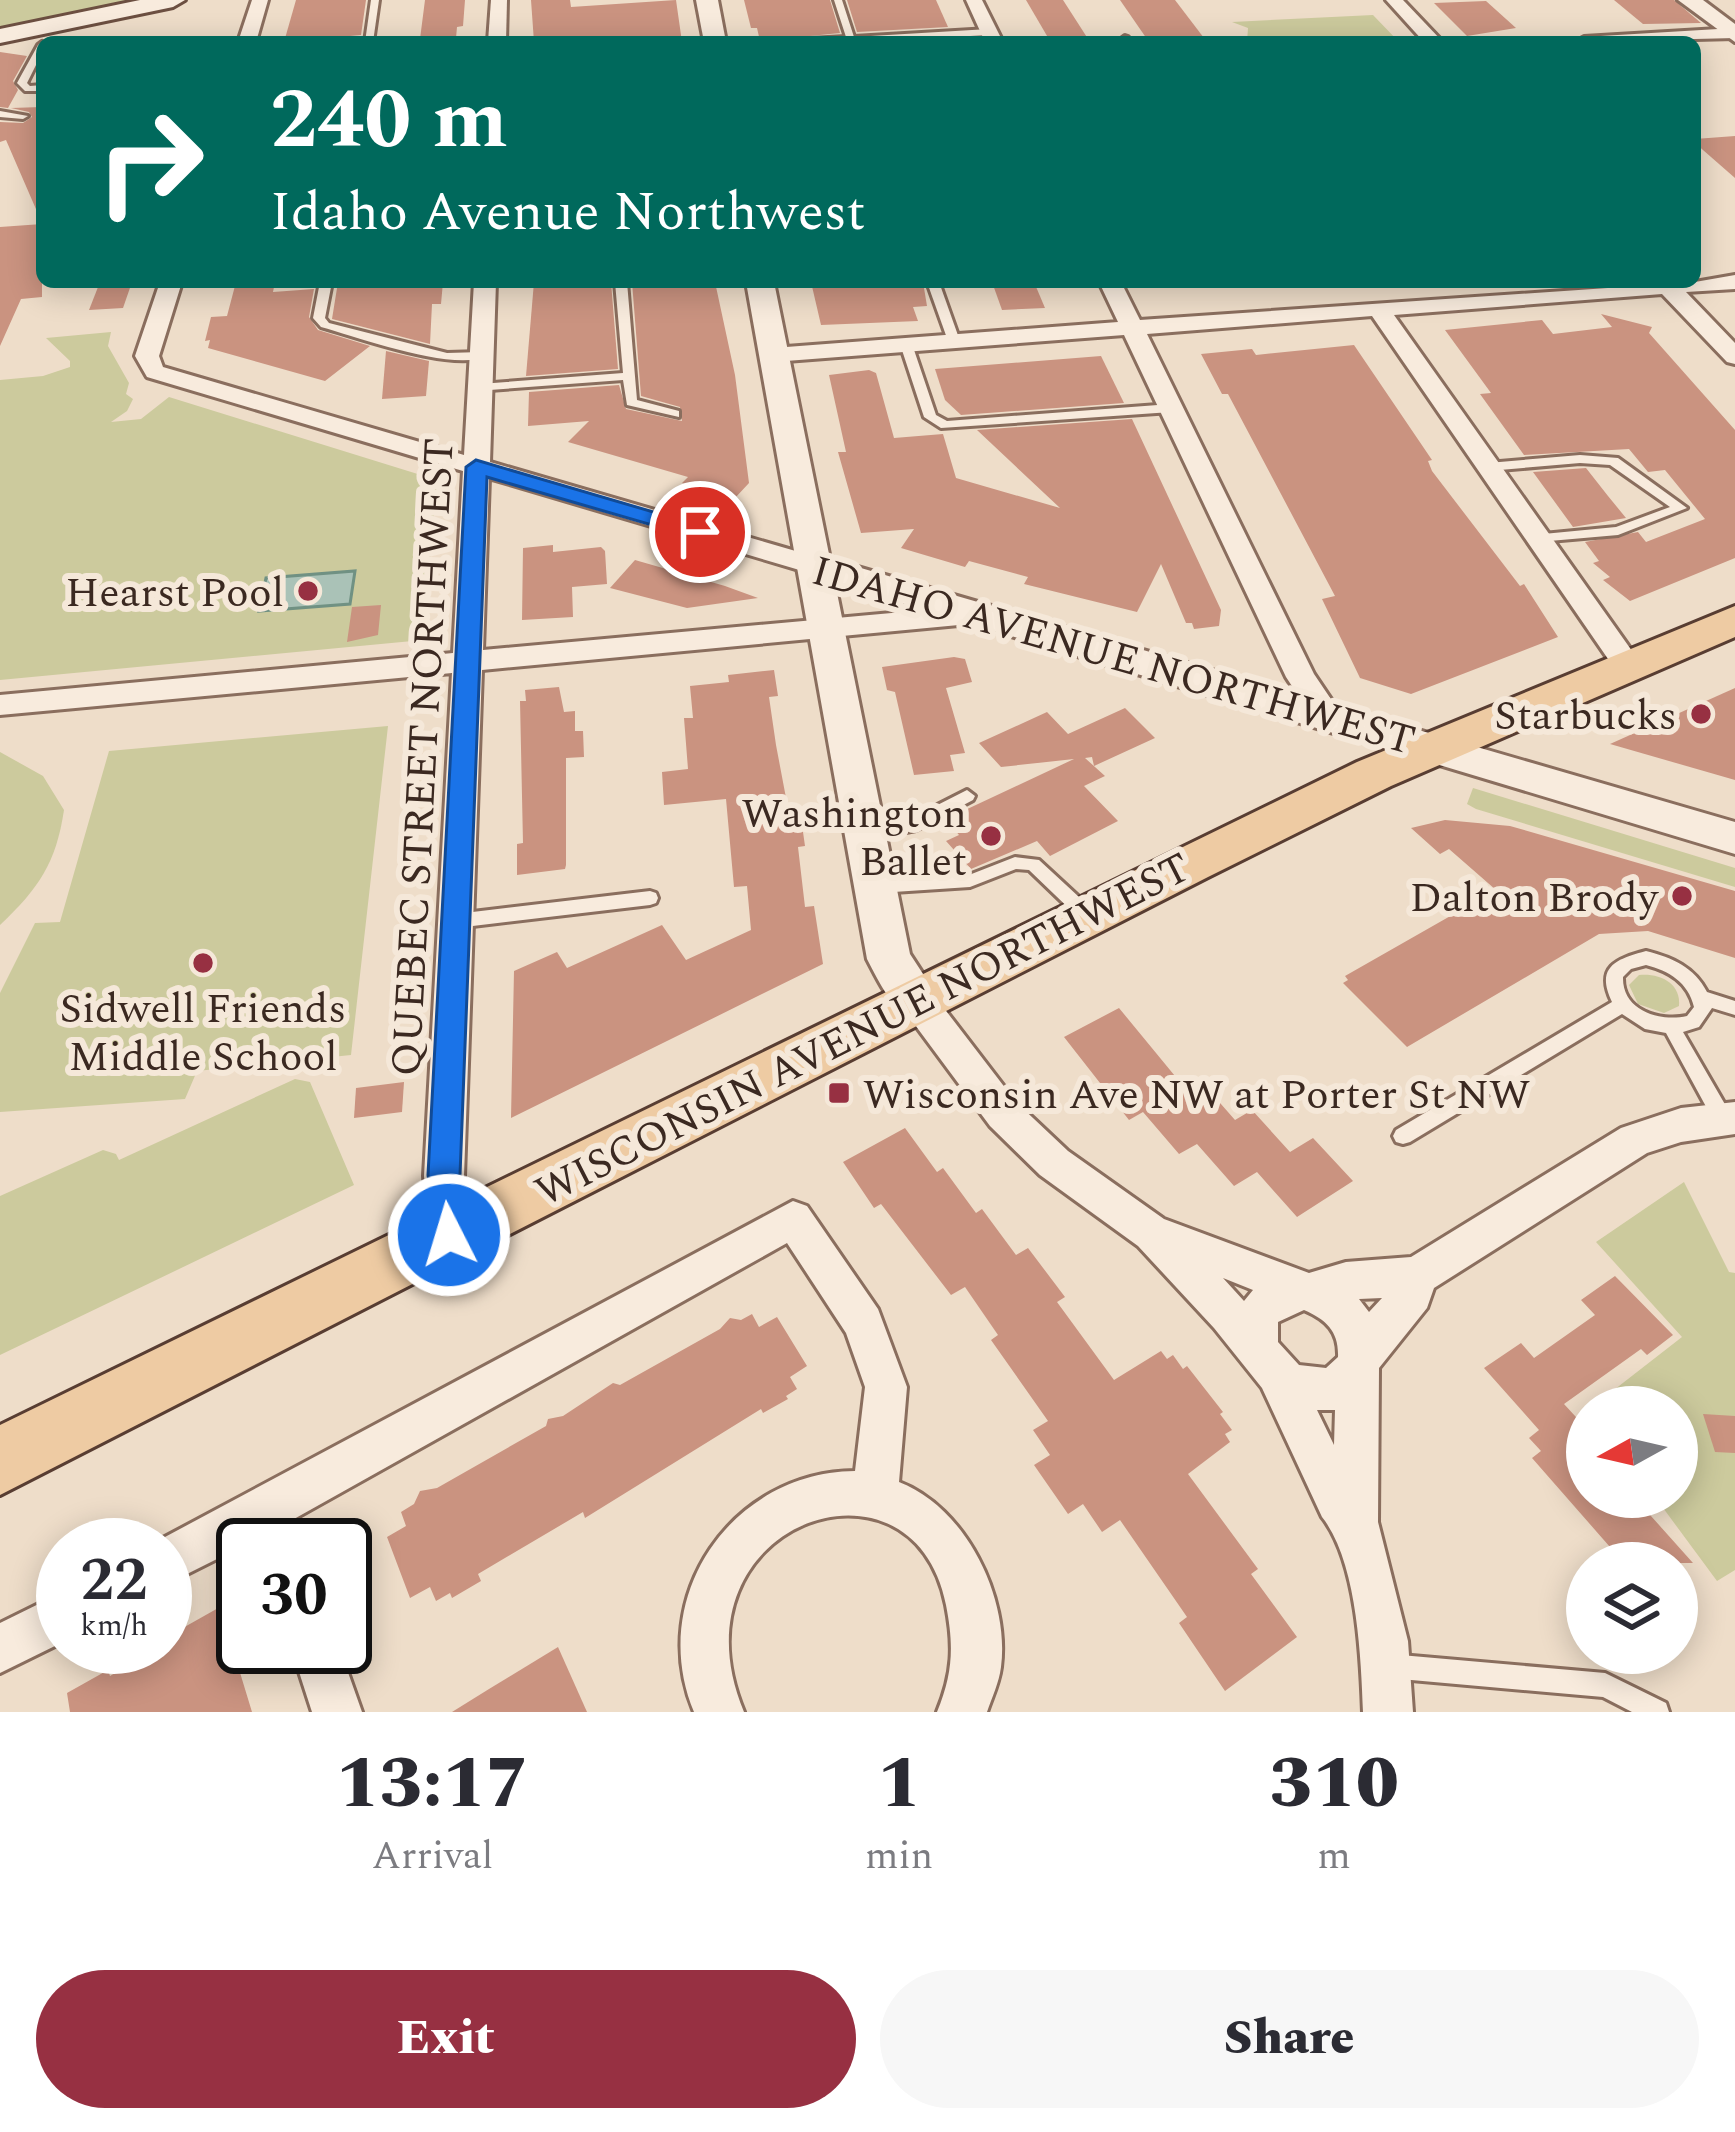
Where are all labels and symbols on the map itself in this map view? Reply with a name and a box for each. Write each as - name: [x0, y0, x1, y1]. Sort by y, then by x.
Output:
- street label: QUEBEC STREET NORTHWEST: [375, 436, 472, 1078]
- pin: [649, 481, 751, 583]
- street label: IDAHO AVENUE NORTHWEST: [804, 540, 1422, 773]
- place label: Hearst Pool: [65, 562, 284, 625]
- marker: Hearst Pool: [295, 578, 321, 604]
- place label: Starbucks: [1494, 685, 1677, 748]
- marker: Starbucks: [1688, 701, 1714, 727]
- place label: Washington Ballet: [741, 783, 967, 894]
- marker: Washington Ballet: [978, 823, 1004, 849]
- street label: WISCONSIN AVENUE NORTHWEST: [524, 837, 1202, 1224]
- place label: Dalton Brody: [1409, 867, 1660, 930]
- marker: Dalton Brody: [1669, 883, 1695, 909]
- marker: Sidwell Friends Middle School: [190, 950, 216, 976]
- place label: Sidwell Friends Middle School: [60, 978, 346, 1089]
- place label: Wisconsin Ave NW at Porter St NW: [863, 1064, 1530, 1127]
- marker: Wisconsin Ave NW at Porter St NW: [826, 1080, 852, 1106]
- position arrow: [386, 1172, 512, 1298]
- north arrow: [1566, 1386, 1698, 1518]
- speed limit sign: 30: [216, 1518, 372, 1674]

